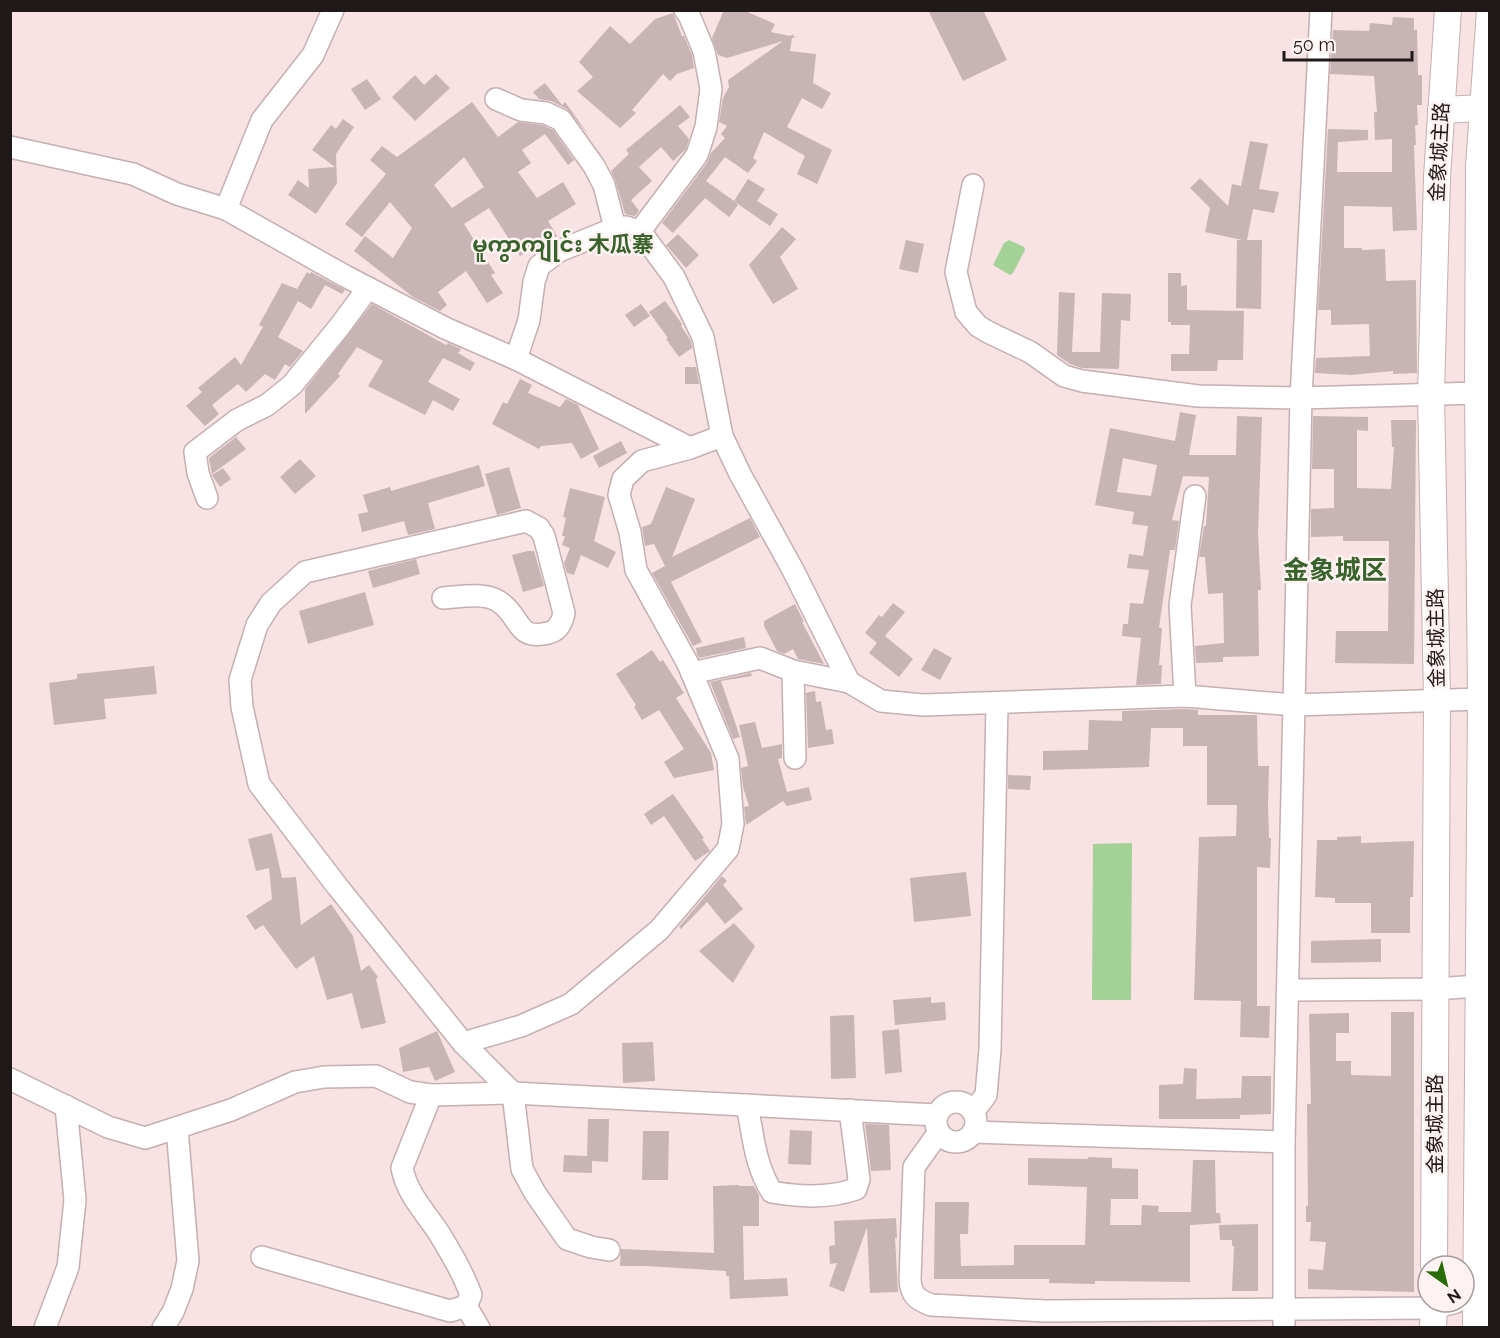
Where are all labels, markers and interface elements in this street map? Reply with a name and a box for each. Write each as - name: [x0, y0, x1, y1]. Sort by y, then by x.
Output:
- scale bar: [1284, 24, 1412, 62]
- text: 50 m: [1293, 34, 1335, 55]
- street label: 金象城主路: [1424, 101, 1454, 203]
- district label: မူကွာကျိုင်း 木瓜寨: [472, 229, 654, 263]
- district label: 金象城区: [1283, 555, 1387, 585]
- street label: 金象城主路: [1423, 588, 1449, 688]
- street label: 金象城主路: [1423, 1074, 1447, 1174]
- north arrow: [1416, 1254, 1476, 1314]
- text: N: [1444, 1285, 1464, 1307]

